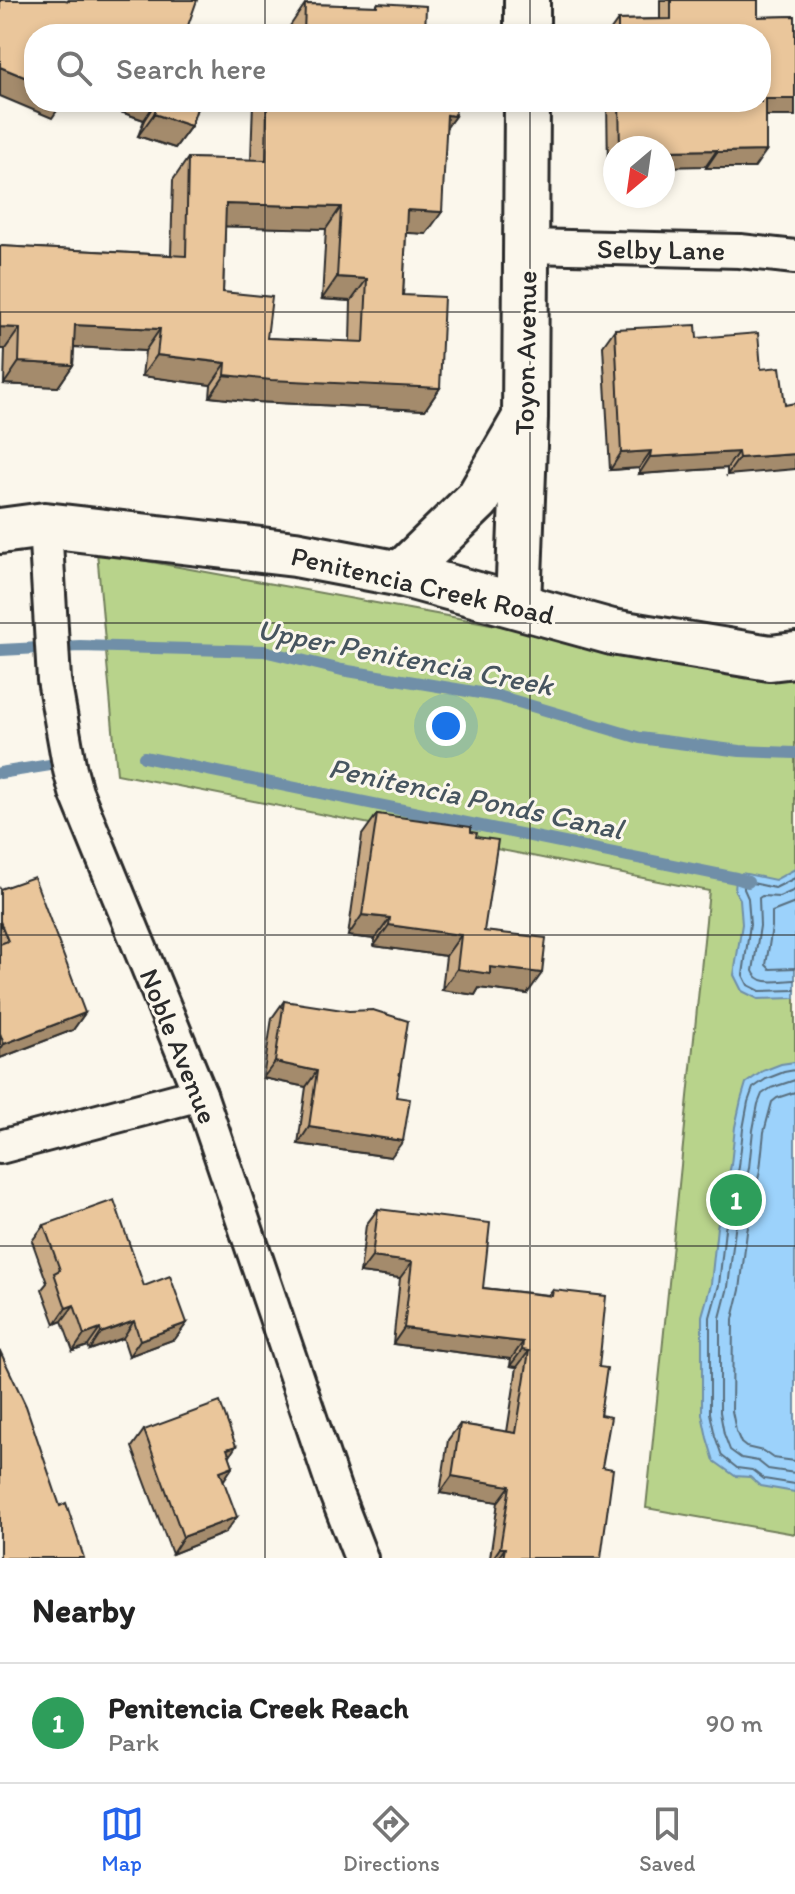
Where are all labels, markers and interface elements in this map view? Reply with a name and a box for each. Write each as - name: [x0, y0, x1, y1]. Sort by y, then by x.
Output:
- search box: [24, 24, 771, 112]
- icon: search: [52, 46, 96, 90]
- text: Search here: [116, 50, 266, 87]
- north arrow: [603, 136, 675, 208]
- street label: Selby Lane: [597, 231, 725, 267]
- street label: Toyon Avenue: [507, 270, 543, 436]
- street label: Penitencia Creek Road: [288, 538, 559, 632]
- water label: Upper Penitencia Creek: [254, 610, 558, 704]
- your location: [426, 706, 466, 746]
- water label: Penitencia Ponds Canal: [325, 749, 629, 848]
- street label: Noble Avenue: [132, 963, 226, 1129]
- pin: 1: [710, 1170, 762, 1230]
- text: Nearby: [32, 1590, 135, 1631]
- text: Penitencia Creek Reach: [108, 1689, 409, 1726]
- text: 1: [52, 1707, 64, 1739]
- text: 90 m: [706, 1707, 763, 1739]
- text: Park: [108, 1726, 159, 1758]
- tab: Map: [100, 1802, 144, 1877]
- tab: Directions: [343, 1802, 440, 1877]
- tab: Saved: [639, 1802, 695, 1877]

